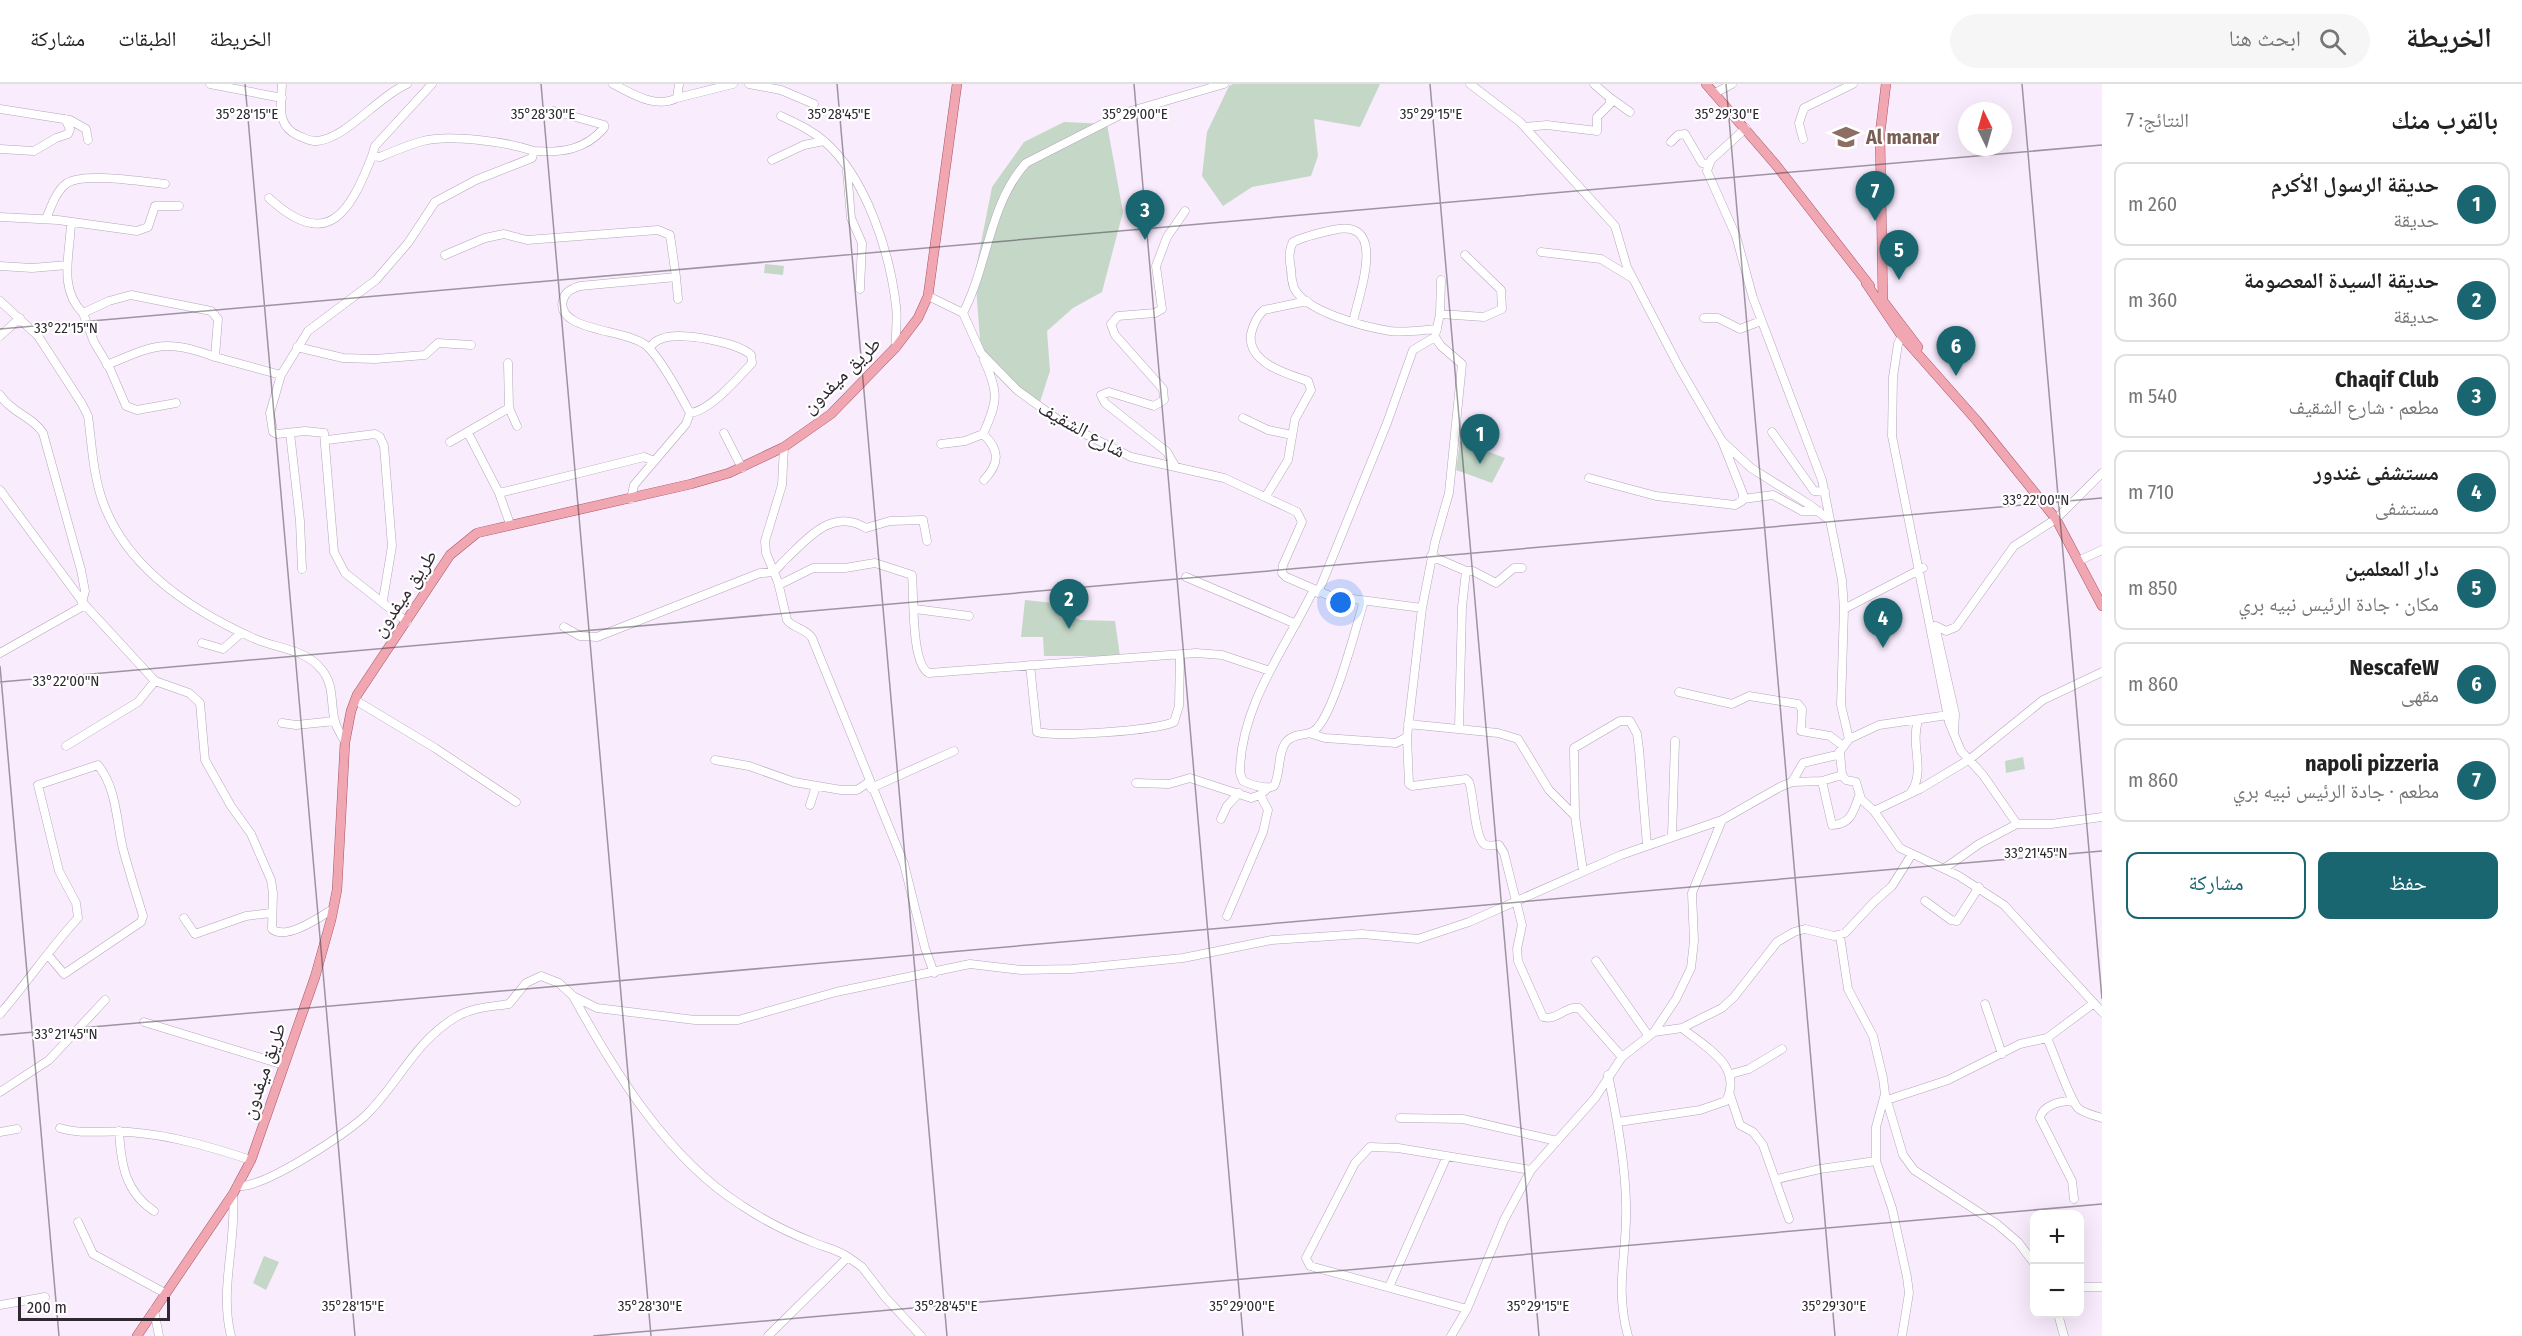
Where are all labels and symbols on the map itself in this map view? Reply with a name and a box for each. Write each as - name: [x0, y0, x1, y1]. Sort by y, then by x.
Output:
- north arrow: [1958, 102, 2012, 156]
- text: 35°28'15"E: [216, 105, 278, 123]
- text: 35°28'30"E: [511, 105, 575, 123]
- text: 35°28'45"E: [807, 105, 871, 123]
- text: 35°29'00"E: [1102, 105, 1168, 123]
- text: 35°29'15"E: [1400, 105, 1462, 123]
- text: 35°29'30"E: [1695, 105, 1759, 123]
- school or university icon: Al manar: [1831, 122, 1861, 152]
- place label: Al manar: [1865, 125, 1940, 149]
- pin: 7: [1856, 172, 1894, 221]
- pin: 3: [1126, 190, 1164, 240]
- pin: 5: [1880, 230, 1918, 280]
- text: 33°22'15"N: [34, 319, 98, 337]
- pin: 6: [1936, 326, 1976, 376]
- street label: طريق ميفدون: [797, 332, 885, 418]
- street label: شارع الشقيف: [1034, 395, 1130, 464]
- pin: 1: [1460, 414, 1500, 464]
- text: 33°22'00"N: [2003, 491, 2069, 509]
- street label: طريق ميفدون: [366, 545, 442, 641]
- pin: 2: [1050, 580, 1088, 629]
- your location: [1326, 588, 1355, 617]
- pin: 4: [1864, 598, 1902, 648]
- text: 33°22'00"N: [33, 672, 99, 690]
- text: 33°21'45"N: [2004, 844, 2068, 862]
- street label: طريق ميفدون: [235, 1020, 291, 1122]
- text: 33°21'45"N: [34, 1025, 98, 1043]
- scale bar: [18, 1294, 170, 1322]
- text: 35°28'15"E: [322, 1297, 384, 1315]
- text: 35°28'30"E: [618, 1297, 682, 1315]
- text: 35°28'45"E: [914, 1297, 978, 1315]
- text: 35°29'00"E: [1209, 1297, 1275, 1315]
- text: 35°29'15"E: [1507, 1297, 1569, 1315]
- text: 35°29'30"E: [1802, 1297, 1866, 1315]

